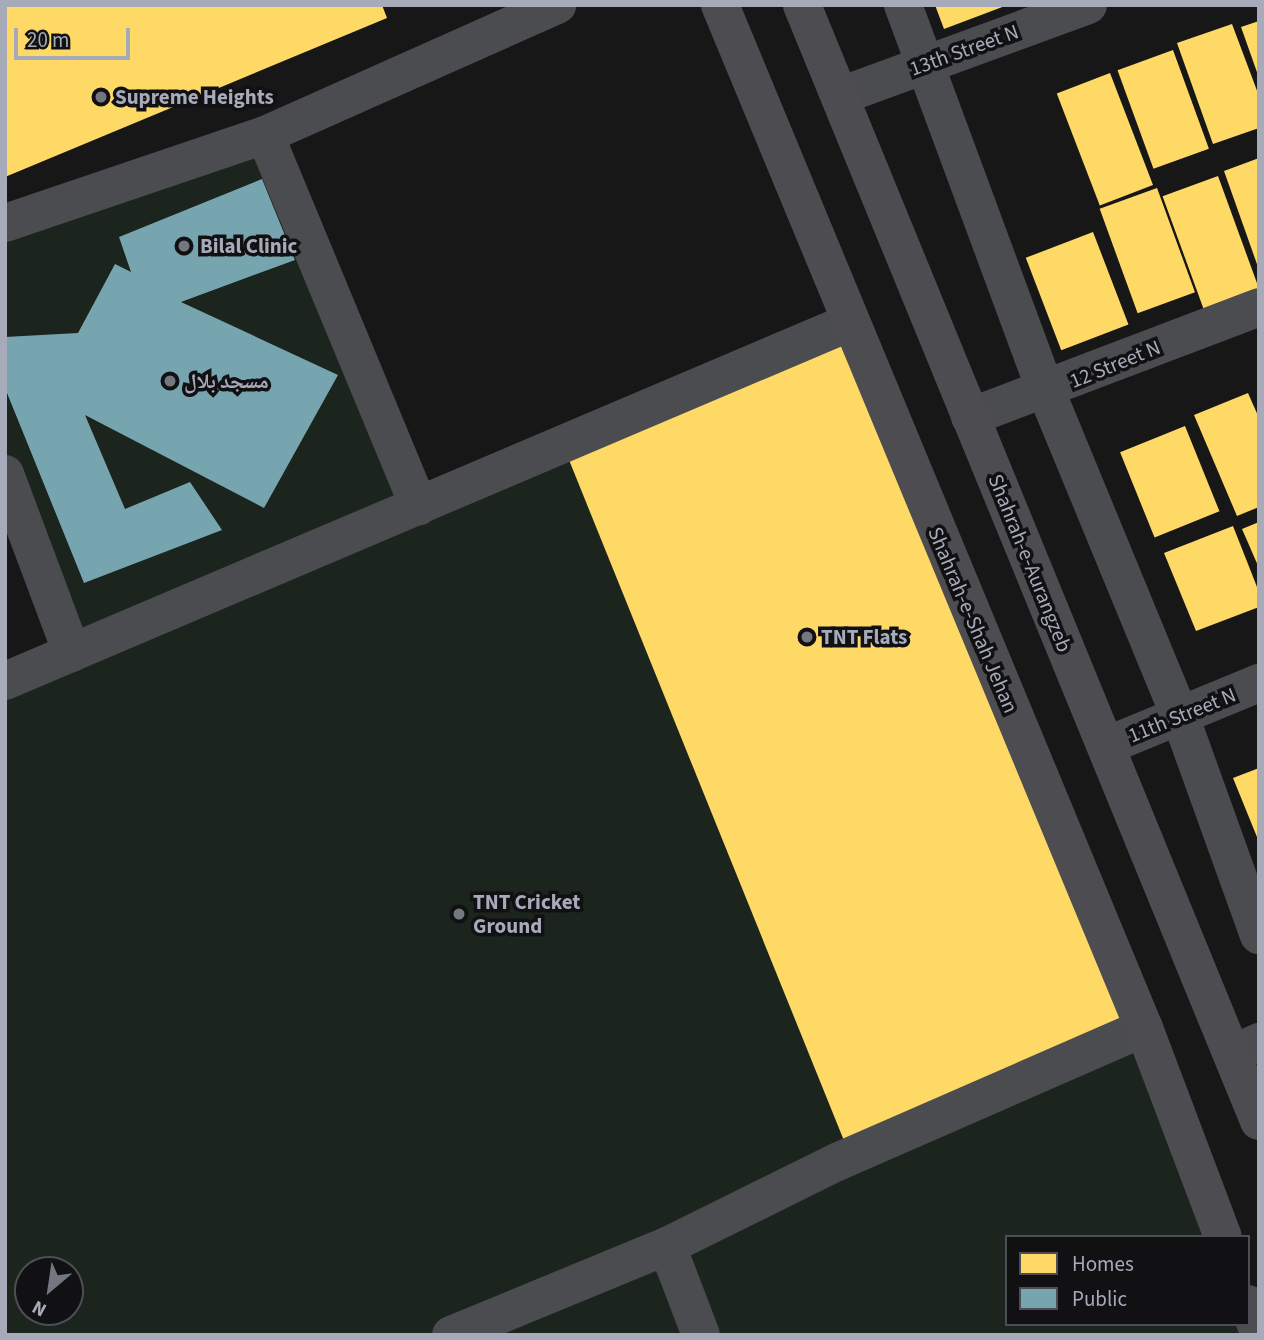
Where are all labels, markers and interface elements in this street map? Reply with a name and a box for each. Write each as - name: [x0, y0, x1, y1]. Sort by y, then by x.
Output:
- scale bar: [18, 14, 133, 58]
- street label: 13th Street N: [906, 19, 1022, 81]
- text: 20 m: [27, 25, 69, 55]
- place label: Supreme Heights: [115, 84, 274, 110]
- marker: Supreme Heights: [93, 89, 109, 105]
- place label: Bilal Clinic: [200, 233, 297, 259]
- marker: Bilal Clinic: [174, 236, 194, 256]
- street label: 12 Street N: [1066, 334, 1164, 394]
- place label: مسجد بلال: [184, 368, 269, 394]
- marker: مسجد بلال: [162, 373, 178, 389]
- street label: Shahrah-e-Aurangzeb: [983, 470, 1077, 656]
- street label: Shahrah-e-Shah Jehan: [922, 523, 1024, 717]
- place label: TNT Flats: [821, 624, 907, 650]
- marker: TNT Flats: [799, 629, 815, 645]
- street label: 11th Street N: [1124, 682, 1240, 748]
- place label: TNT Cricket Ground: [473, 889, 580, 939]
- marker: TNT Cricket Ground: [451, 906, 467, 922]
- legend: [1005, 1235, 1250, 1326]
- text: Homes: [1072, 1249, 1134, 1279]
- north arrow: [14, 1256, 84, 1326]
- text: Public: [1072, 1284, 1127, 1314]
- text: N: [27, 1293, 52, 1323]

